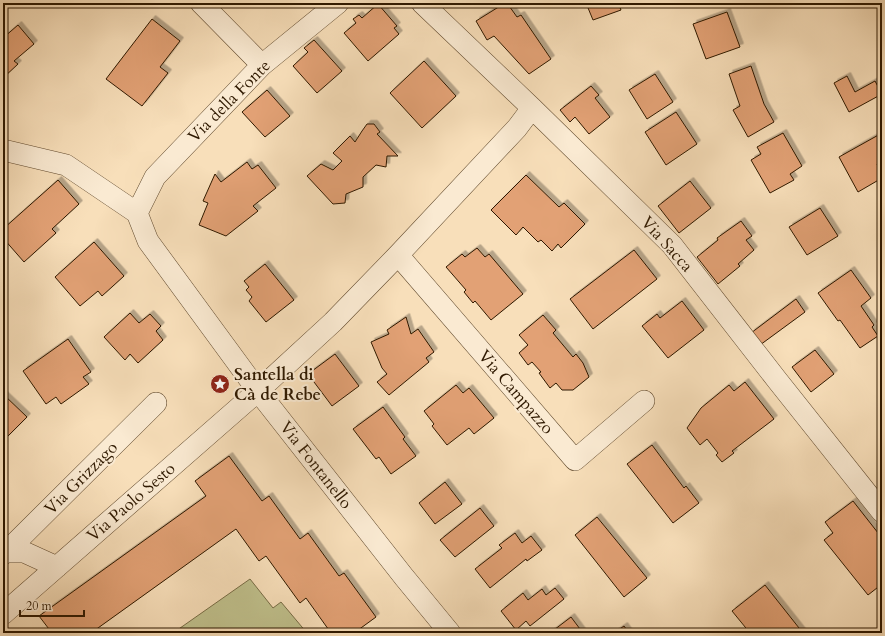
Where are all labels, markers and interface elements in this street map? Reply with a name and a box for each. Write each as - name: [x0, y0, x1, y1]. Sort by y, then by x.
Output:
- street label: Via della Fonte: [183, 55, 275, 147]
- street label: Via Sacca: [636, 211, 699, 277]
- street label: Via Campazzo: [473, 345, 559, 439]
- place label: Santella di Cà de Rebe: [234, 363, 321, 406]
- place icon: Santella di Cà de Rebe: [209, 373, 231, 395]
- street label: Via Fontanello: [274, 416, 358, 514]
- street label: Via Grizzago: [39, 436, 123, 520]
- street label: Via Paolo Sesto: [82, 457, 180, 547]
- scale bar: [20, 592, 84, 618]
- text: 20 m: [26, 598, 53, 614]

